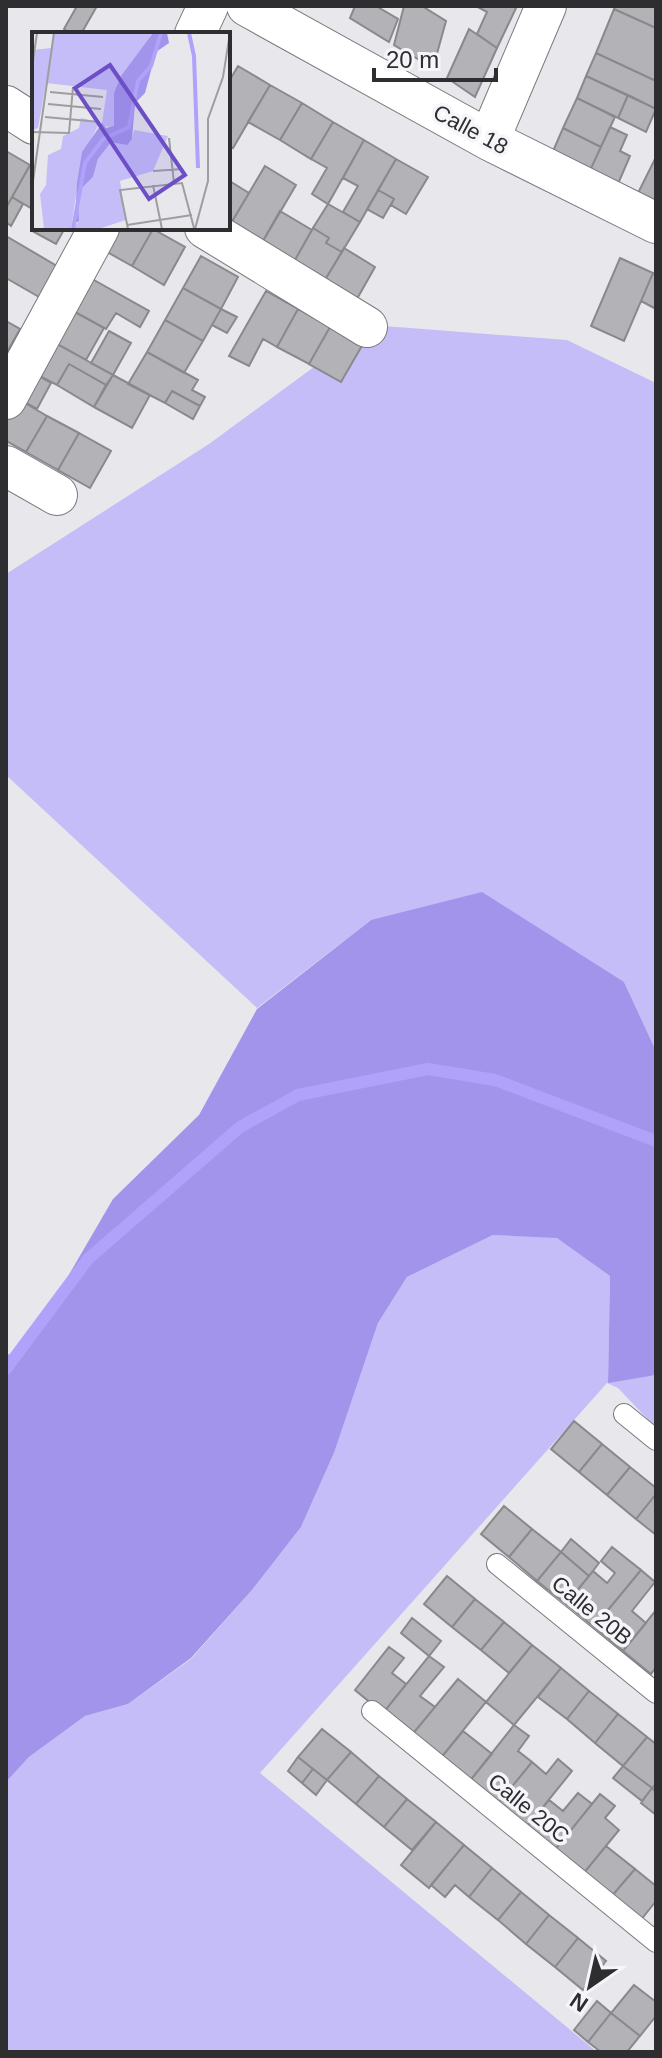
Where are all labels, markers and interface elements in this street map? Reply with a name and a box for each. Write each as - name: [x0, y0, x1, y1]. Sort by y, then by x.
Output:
- inset map: [32, 32, 230, 230]
- scale bar: [374, 32, 496, 82]
- text: 20 m: [386, 46, 439, 73]
- street label: Calle 18: [429, 99, 512, 159]
- street label: Calle 20B: [547, 1571, 637, 1650]
- street label: Calle 20C: [483, 1768, 574, 1849]
- north arrow: [550, 1946, 630, 2026]
- text: N: [566, 1987, 593, 2017]

